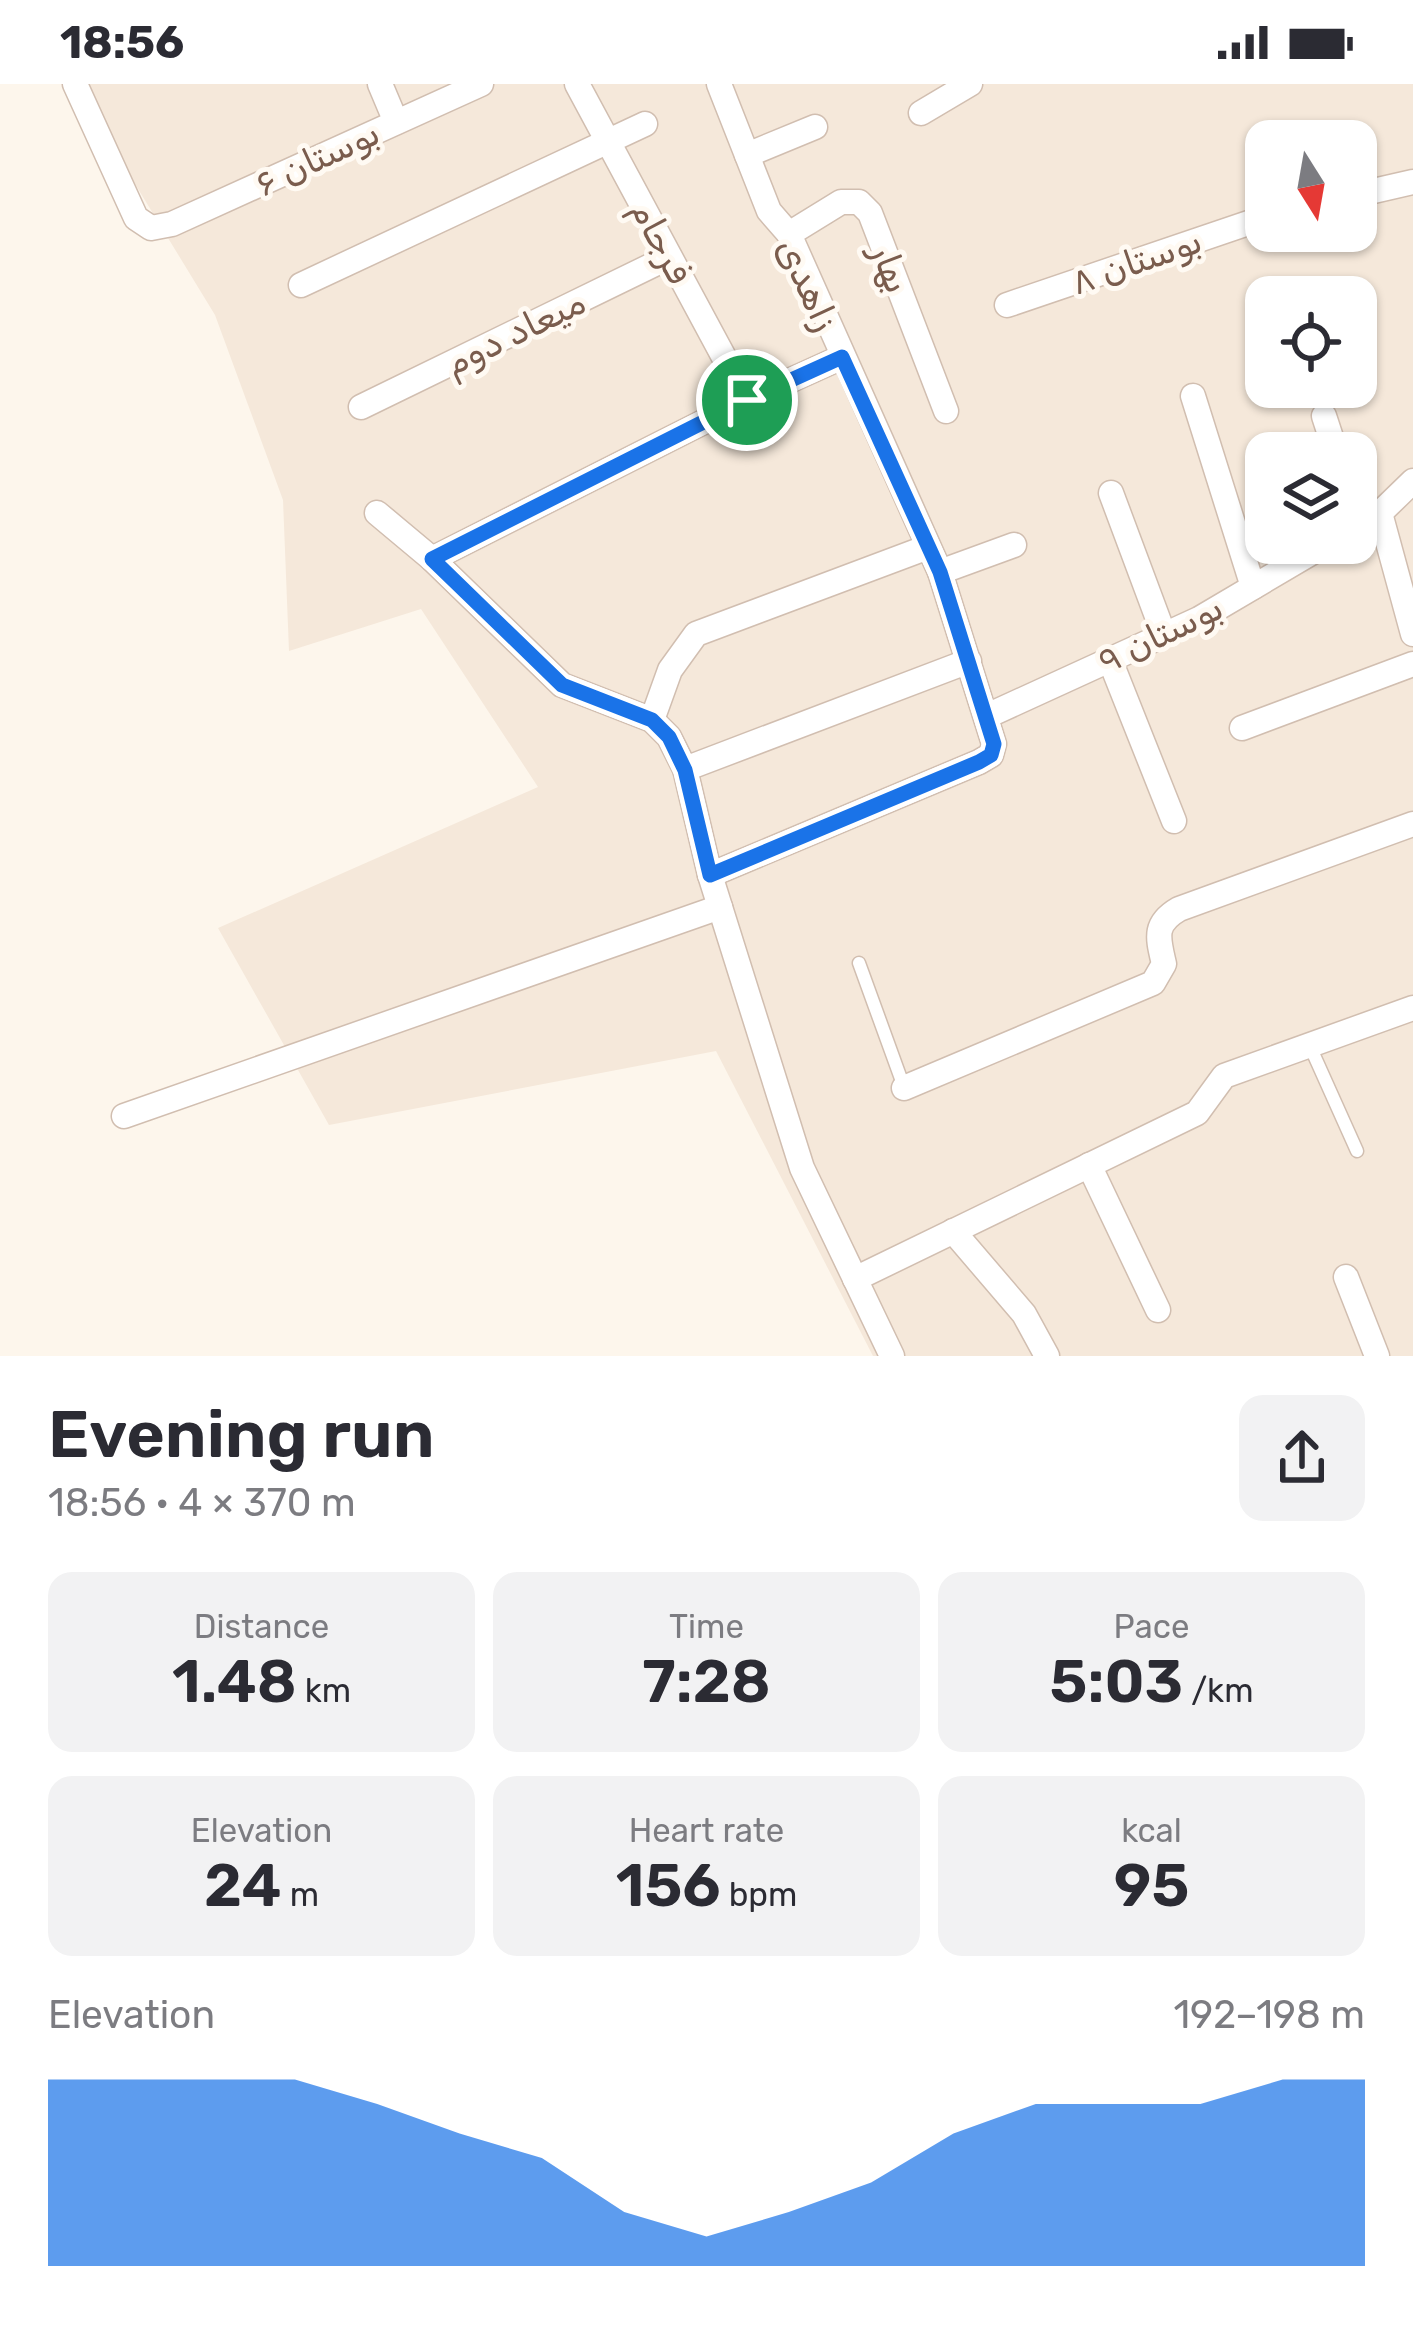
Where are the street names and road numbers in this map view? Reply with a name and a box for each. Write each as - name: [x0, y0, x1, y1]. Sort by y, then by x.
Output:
- street label: بوستان ۶: [248, 111, 386, 205]
- street label: فرجام: [621, 193, 702, 292]
- street label: بوستان ۸: [1065, 219, 1207, 303]
- street label: زاهدی: [768, 231, 848, 337]
- street label: بهار: [861, 235, 920, 299]
- street label: میعاد دوم: [438, 280, 593, 386]
- street label: بوستان ۹: [1090, 585, 1230, 683]

